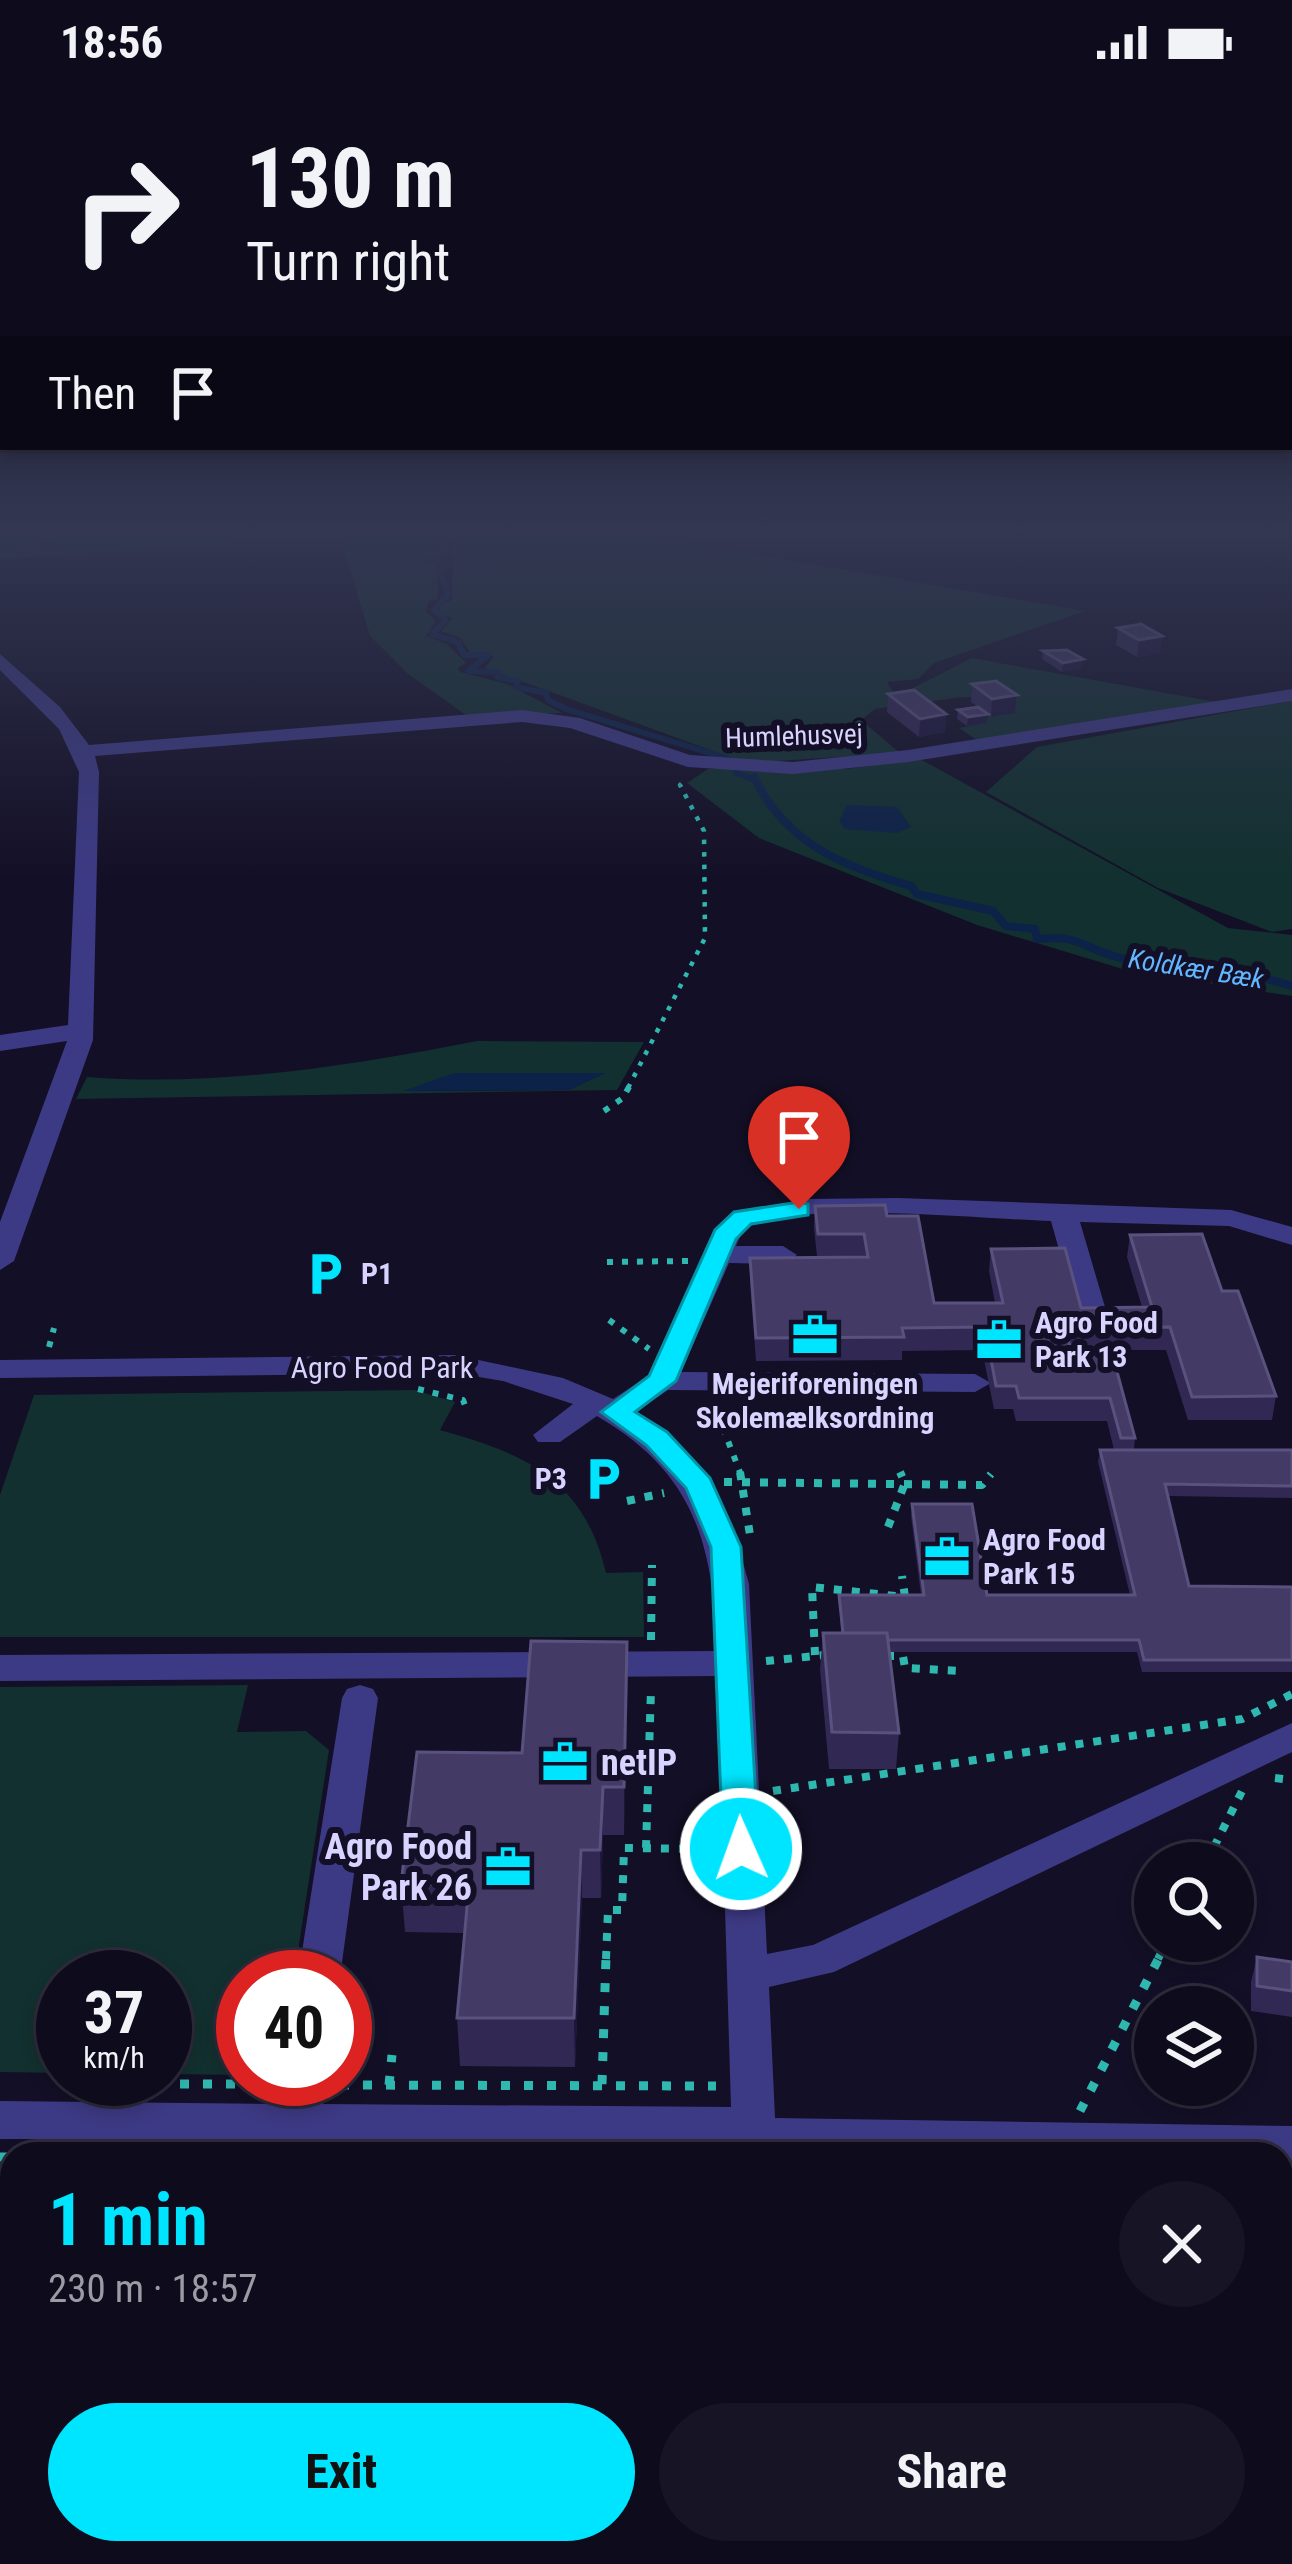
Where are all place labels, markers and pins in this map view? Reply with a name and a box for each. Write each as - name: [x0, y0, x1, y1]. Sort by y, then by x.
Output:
- pin: [748, 1086, 850, 1209]
- parking icon: P1: [300, 1249, 350, 1299]
- place label: P1: [361, 1256, 393, 1291]
- place label: Agro Food Park 13: [1035, 1305, 1158, 1374]
- office icon: Mejeriforeningen Skolemælksordning: [790, 1310, 840, 1360]
- office icon: Agro Food Park 13: [974, 1315, 1024, 1365]
- place label: Mejeriforeningen Skolemælksordning: [696, 1366, 934, 1435]
- parking icon: P3: [578, 1454, 628, 1504]
- place label: P3: [535, 1461, 567, 1496]
- place label: Agro Food Park 15: [983, 1522, 1106, 1591]
- office icon: Agro Food Park 15: [922, 1532, 972, 1582]
- office icon: netIP: [540, 1737, 590, 1787]
- place label: netIP: [601, 1742, 677, 1784]
- place label: Agro Food Park 26: [324, 1826, 472, 1909]
- office icon: Agro Food Park 26: [483, 1842, 533, 1892]

